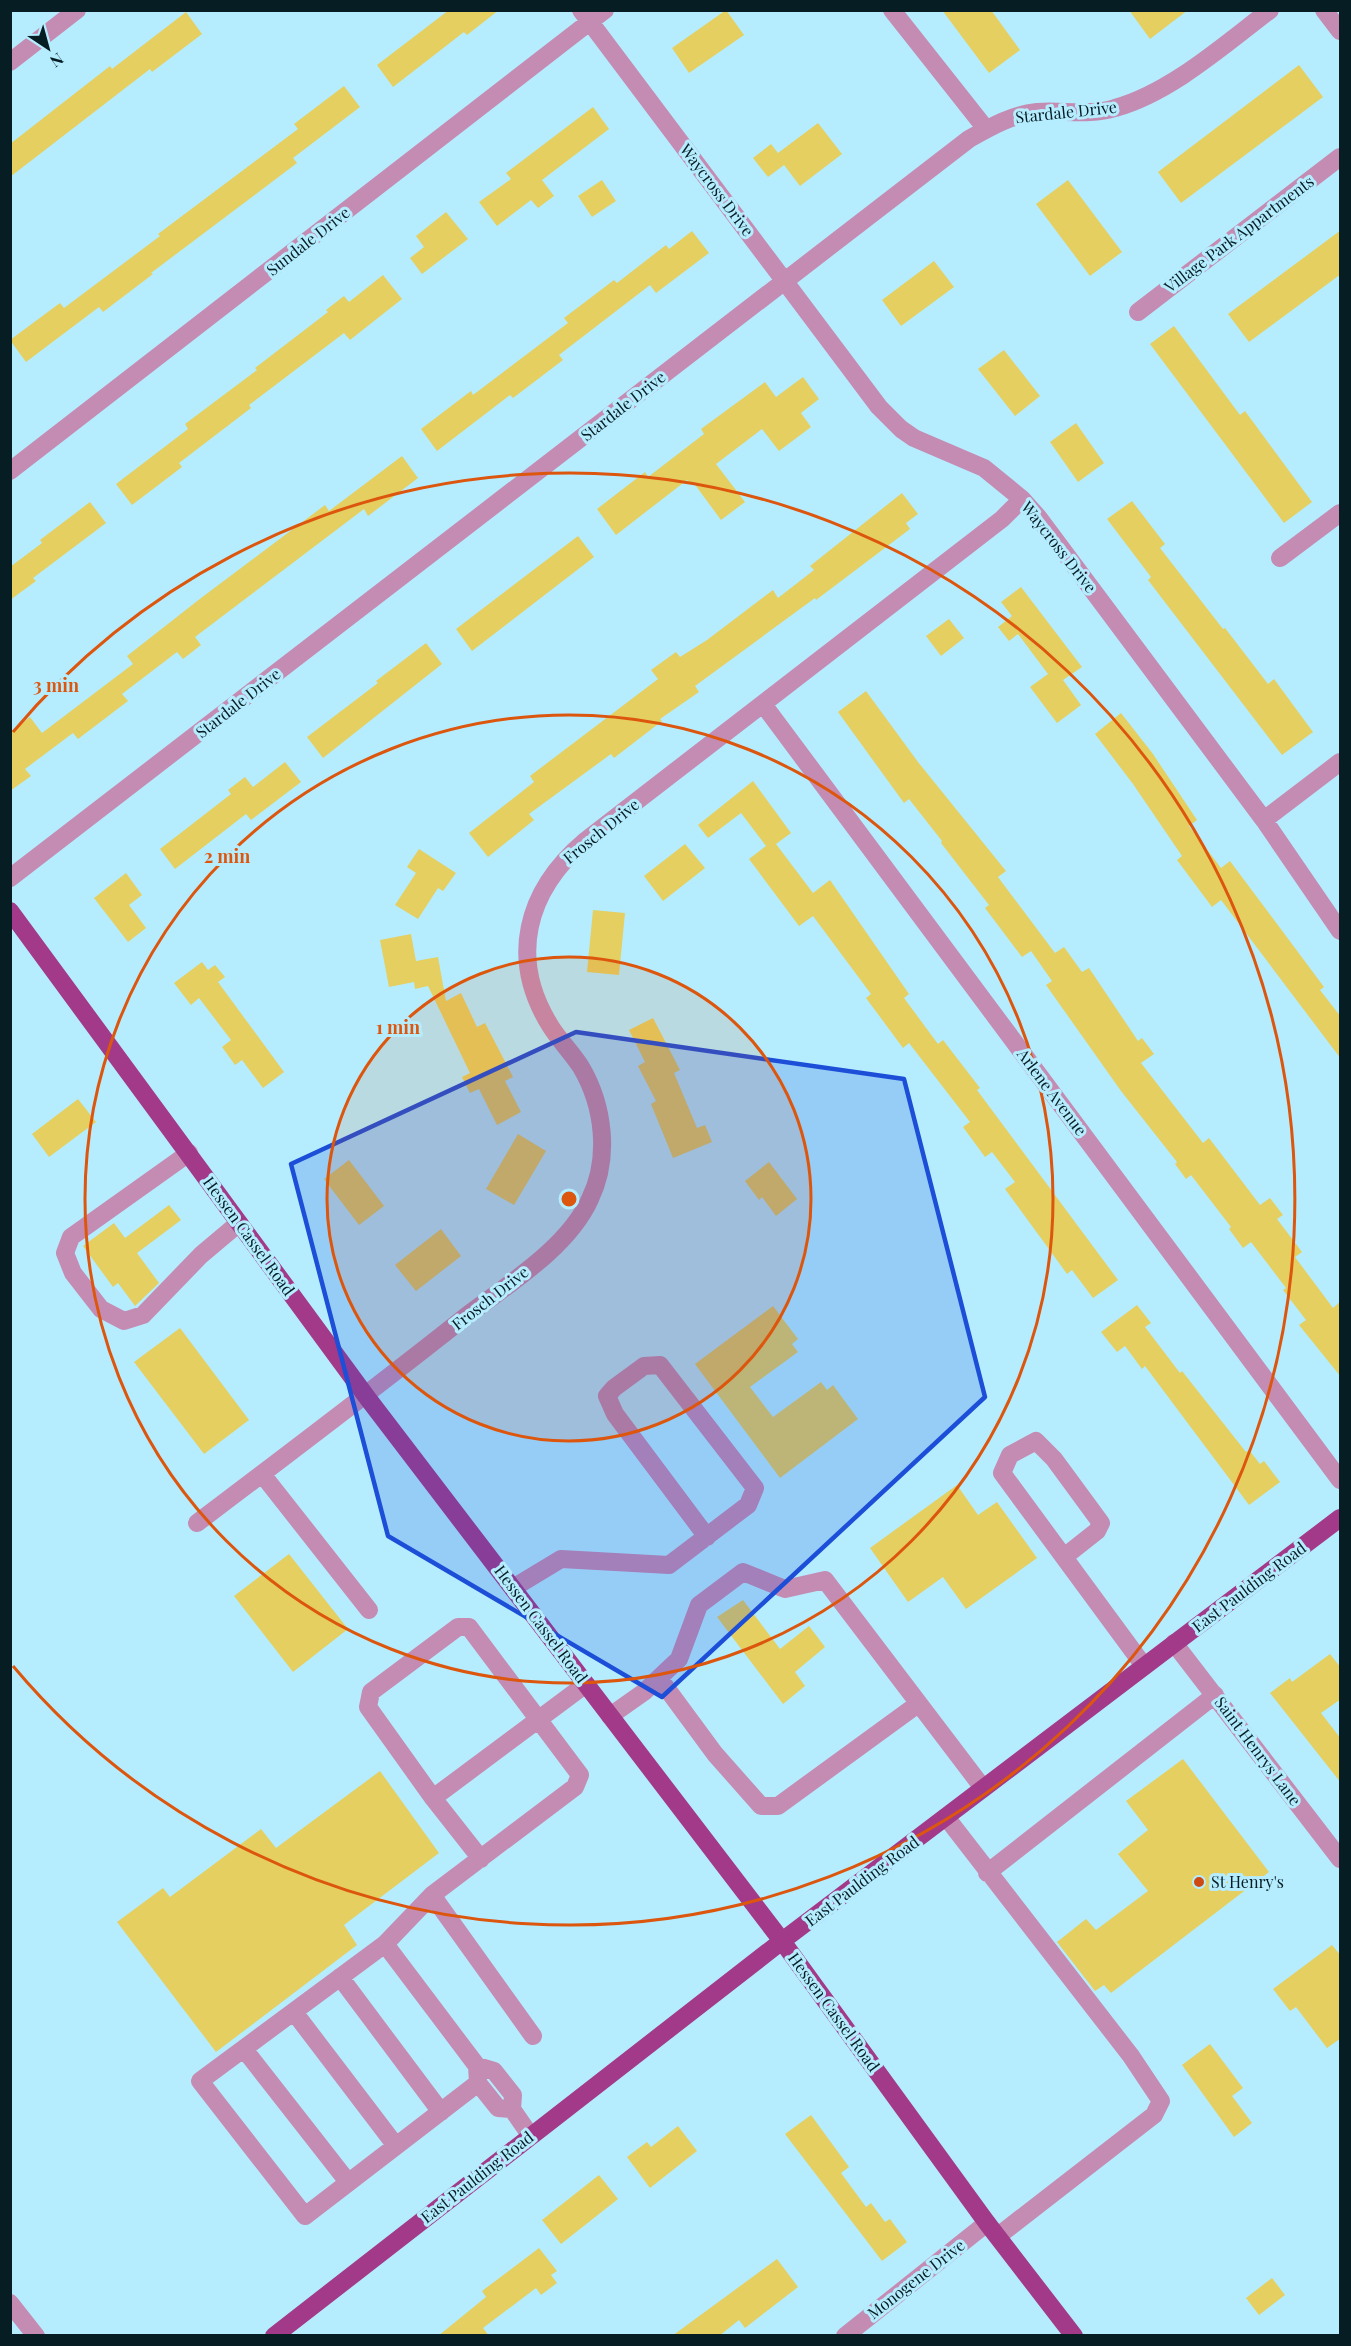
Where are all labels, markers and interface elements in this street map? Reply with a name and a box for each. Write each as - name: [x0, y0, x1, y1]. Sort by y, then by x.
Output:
- north arrow: [18, 18, 78, 78]
- text: N: [46, 49, 68, 73]
- street label: Stardale Drive: [1014, 96, 1118, 127]
- street label: Waycross Drive: [675, 139, 759, 240]
- street label: Village Park Appartments: [1159, 170, 1318, 297]
- street label: Sundale Drive: [262, 201, 354, 280]
- street label: Stardale Drive: [576, 366, 669, 445]
- street label: Waycross Drive: [1017, 496, 1102, 597]
- street label: Stardale Drive: [191, 663, 284, 742]
- text: 3 min: [33, 673, 79, 697]
- street label: Frosch Drive: [558, 793, 643, 868]
- text: 2 min: [204, 844, 250, 868]
- text: 1 min: [376, 1015, 420, 1039]
- street label: Arlene Avenue: [1012, 1043, 1092, 1139]
- street label: Hessen Cassel Road: [199, 1172, 300, 1299]
- centre of rings: [559, 1189, 579, 1209]
- street label: Frosch Drive: [447, 1261, 532, 1334]
- street label: East Paulding Road: [1188, 1537, 1310, 1636]
- street label: Hessen Cassel Road: [490, 1561, 593, 1687]
- street label: Saint Henrys Lane: [1211, 1692, 1306, 1809]
- street label: East Paulding Road: [801, 1831, 923, 1930]
- place label: St Henry's: [1211, 1871, 1284, 1892]
- marker: St Henry's: [1192, 1875, 1206, 1889]
- street label: Hessen Cassel Road: [784, 1948, 885, 2075]
- street label: East Paulding Road: [416, 2126, 537, 2227]
- street label: Monogene Drive: [863, 2234, 969, 2323]

